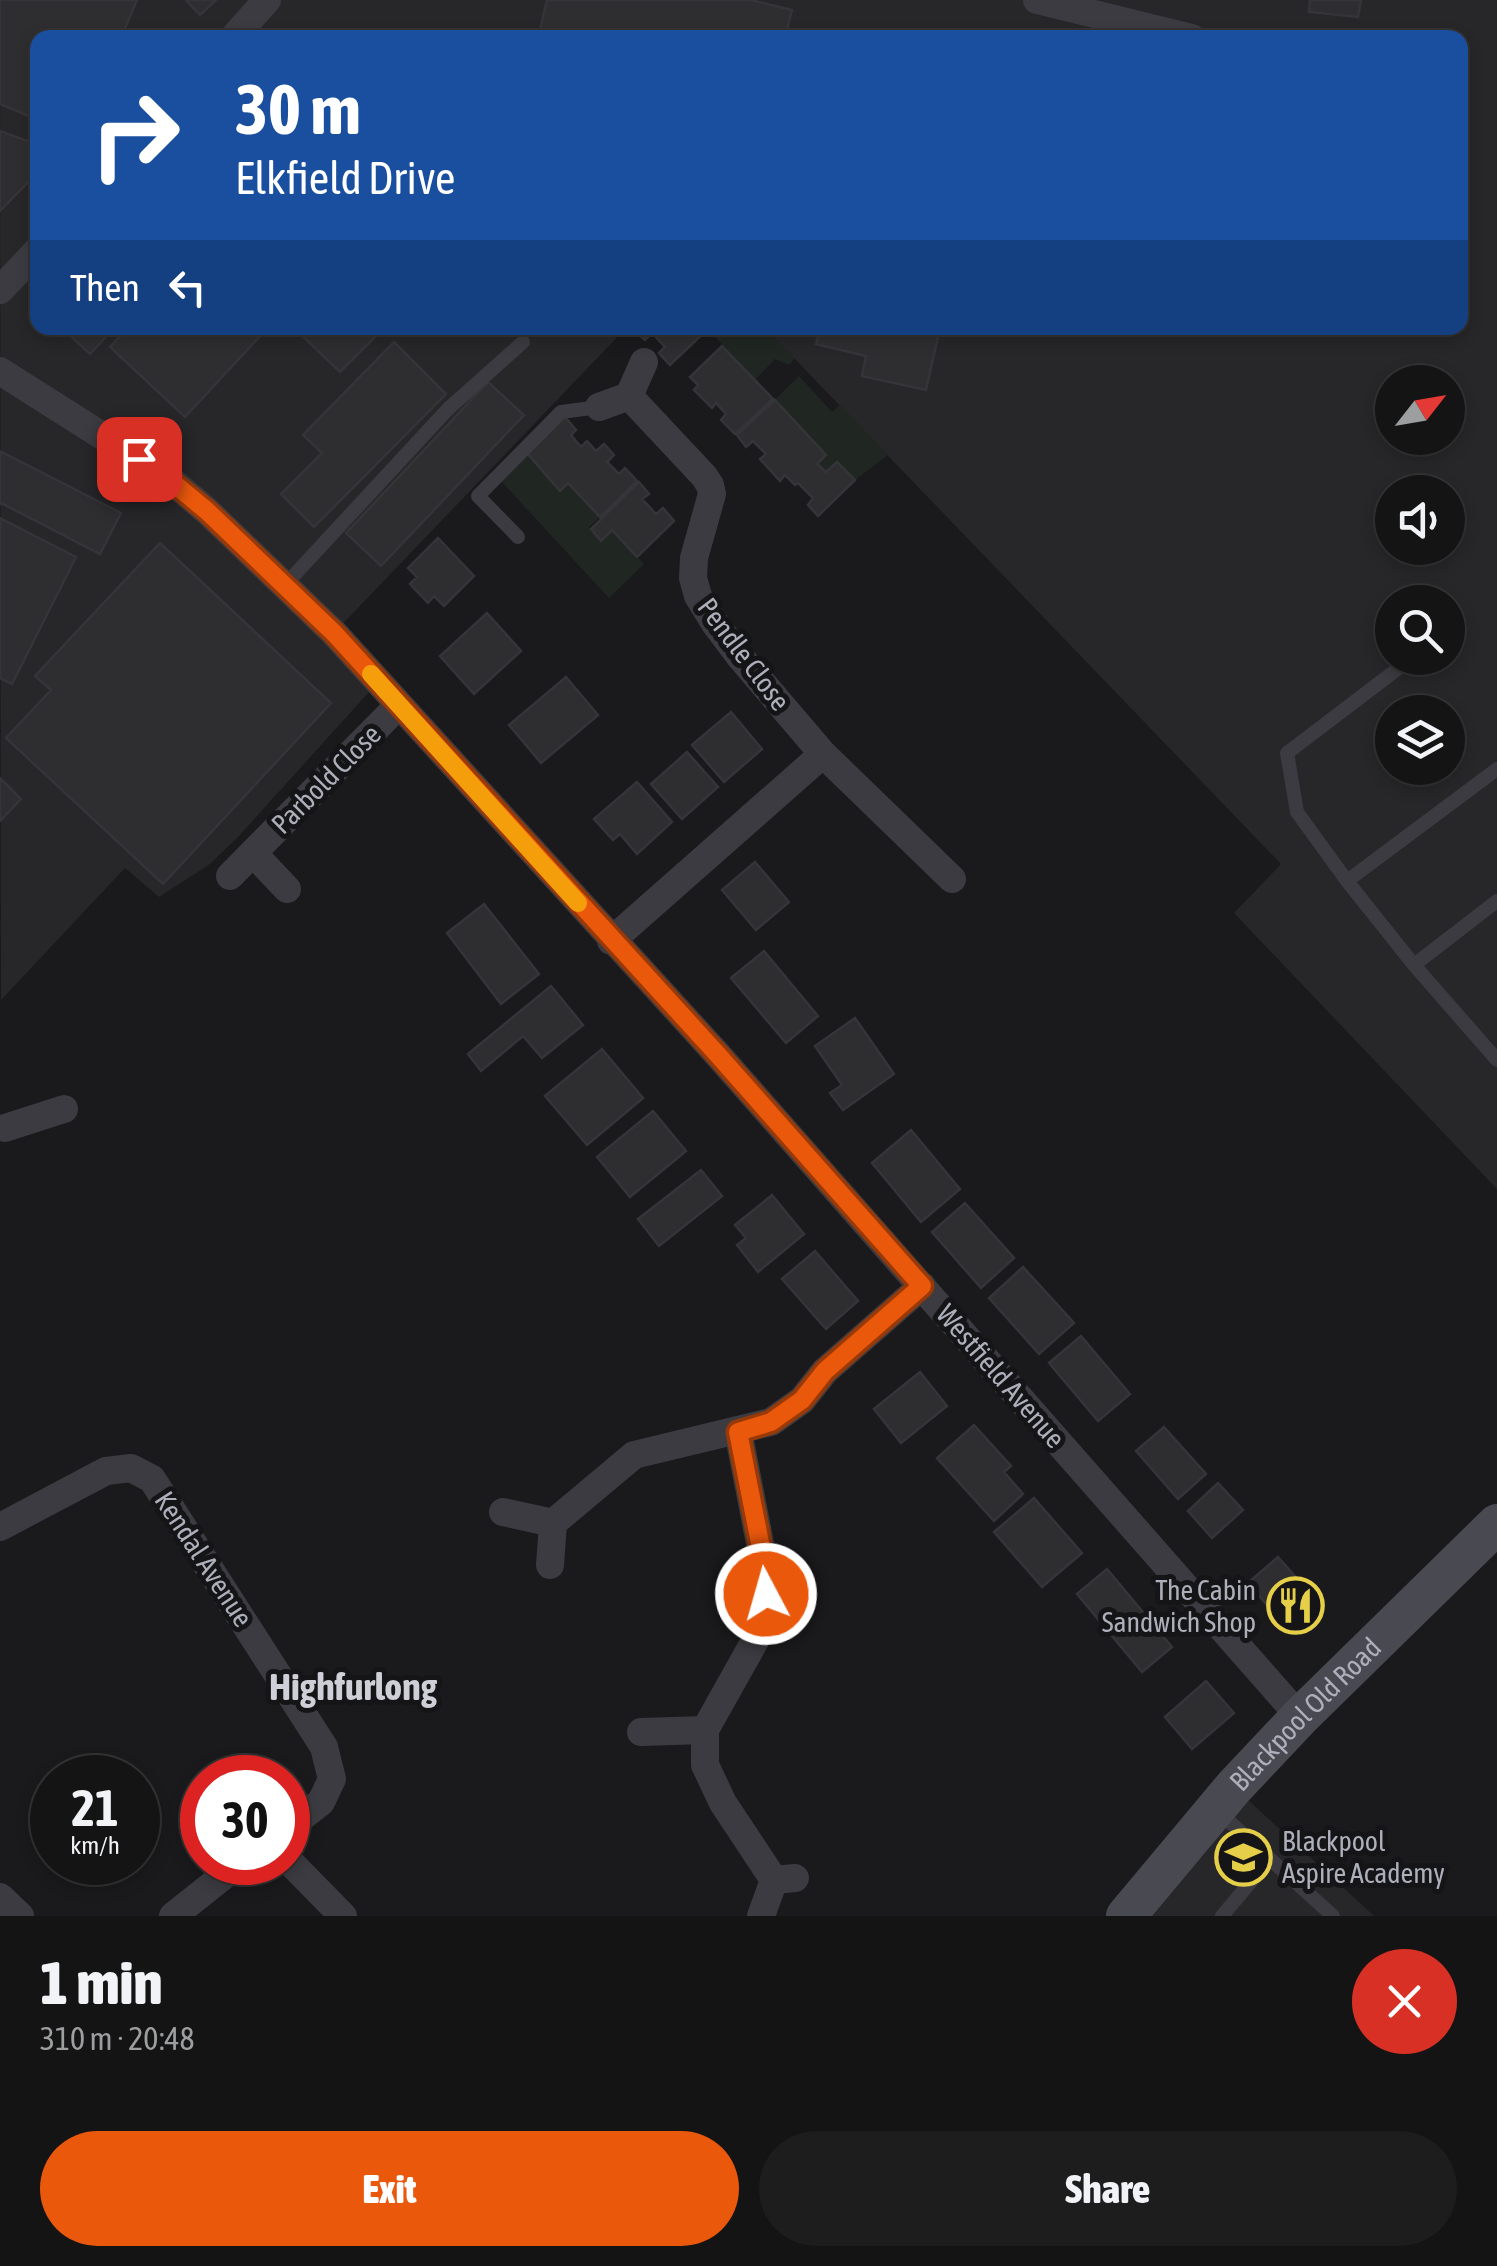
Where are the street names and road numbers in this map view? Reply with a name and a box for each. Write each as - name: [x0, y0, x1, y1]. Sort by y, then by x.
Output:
- street label: Pendle Close: [691, 592, 797, 716]
- street label: Parbold Close: [265, 718, 387, 840]
- street label: Westfield Avenue: [930, 1298, 1072, 1454]
- street label: Kendal Avenue: [149, 1485, 259, 1633]
- street label: Blackpool Old Road: [1223, 1631, 1387, 1797]

